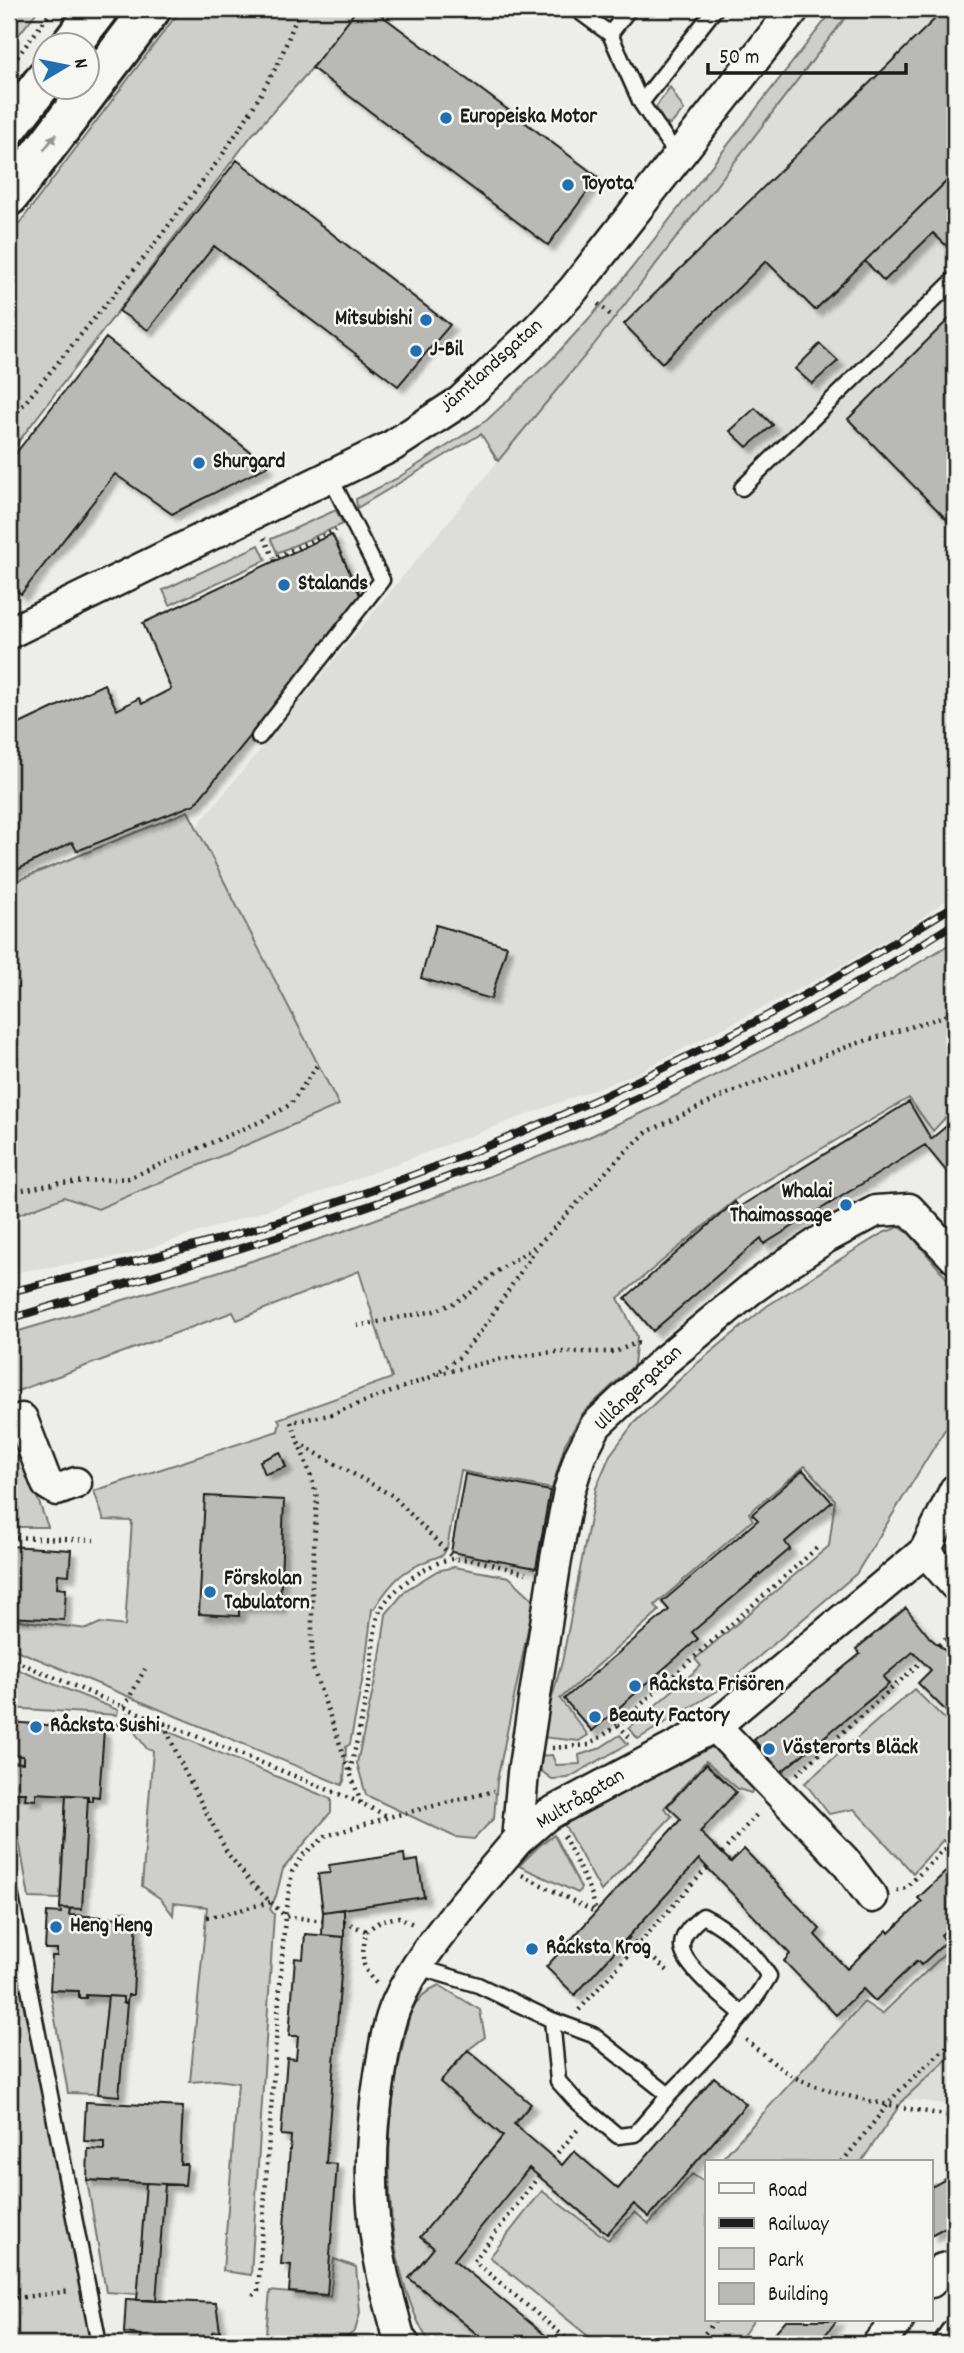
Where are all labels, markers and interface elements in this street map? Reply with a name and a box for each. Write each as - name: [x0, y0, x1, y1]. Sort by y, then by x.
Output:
- north arrow: [32, 32, 102, 102]
- scale bar: [708, 32, 906, 76]
- text: 50 m: [719, 44, 759, 74]
- text: N: [65, 57, 93, 71]
- place label: Europeiska Motor: [460, 103, 598, 133]
- marker: Europeiska Motor: [438, 110, 454, 126]
- one-way arrow: [43, 132, 57, 151]
- place label: Toyota: [582, 170, 634, 200]
- marker: Toyota: [560, 177, 576, 193]
- place label: Mitsubishi: [335, 305, 412, 335]
- marker: Mitsubishi: [418, 312, 434, 328]
- street label: Jämtlandsgatan: [434, 312, 550, 422]
- place label: J-Bil: [430, 336, 465, 366]
- marker: J-Bil: [408, 343, 424, 359]
- place label: Shurgard: [213, 448, 286, 478]
- marker: Shurgard: [191, 455, 207, 471]
- place label: Stalands: [298, 570, 368, 600]
- marker: Stalands: [276, 577, 292, 593]
- place label: Whalai Thaimassage: [730, 1178, 832, 1232]
- marker: Whalai Thaimassage: [838, 1197, 854, 1213]
- street label: Ullångergatan: [588, 1339, 690, 1439]
- place label: Förskolan Tabulatorn: [224, 1565, 310, 1619]
- marker: Förskolan Tabulatorn: [202, 1584, 218, 1600]
- place label: Råcksta Frisören: [649, 1671, 784, 1701]
- marker: Råcksta Frisören: [627, 1678, 643, 1694]
- place label: Beauty Factory: [609, 1702, 731, 1732]
- marker: Beauty Factory: [587, 1709, 603, 1725]
- place label: Råcksta Sushi: [50, 1712, 160, 1742]
- marker: Råcksta Sushi: [28, 1719, 44, 1735]
- place label: Västerorts Bläck: [783, 1734, 919, 1764]
- marker: Västerorts Bläck: [761, 1741, 777, 1757]
- street label: Multrågatan: [531, 1762, 631, 1838]
- place label: Heng Heng: [70, 1912, 153, 1942]
- marker: Heng Heng: [48, 1919, 64, 1935]
- place label: Råcksta Krog: [546, 1934, 651, 1964]
- marker: Råcksta Krog: [524, 1941, 540, 1957]
- legend: [705, 2160, 932, 2322]
- text: Road: [768, 2177, 807, 2207]
- text: Railway: [768, 2211, 829, 2241]
- text: Park: [768, 2247, 804, 2277]
- text: Building: [768, 2281, 828, 2311]

